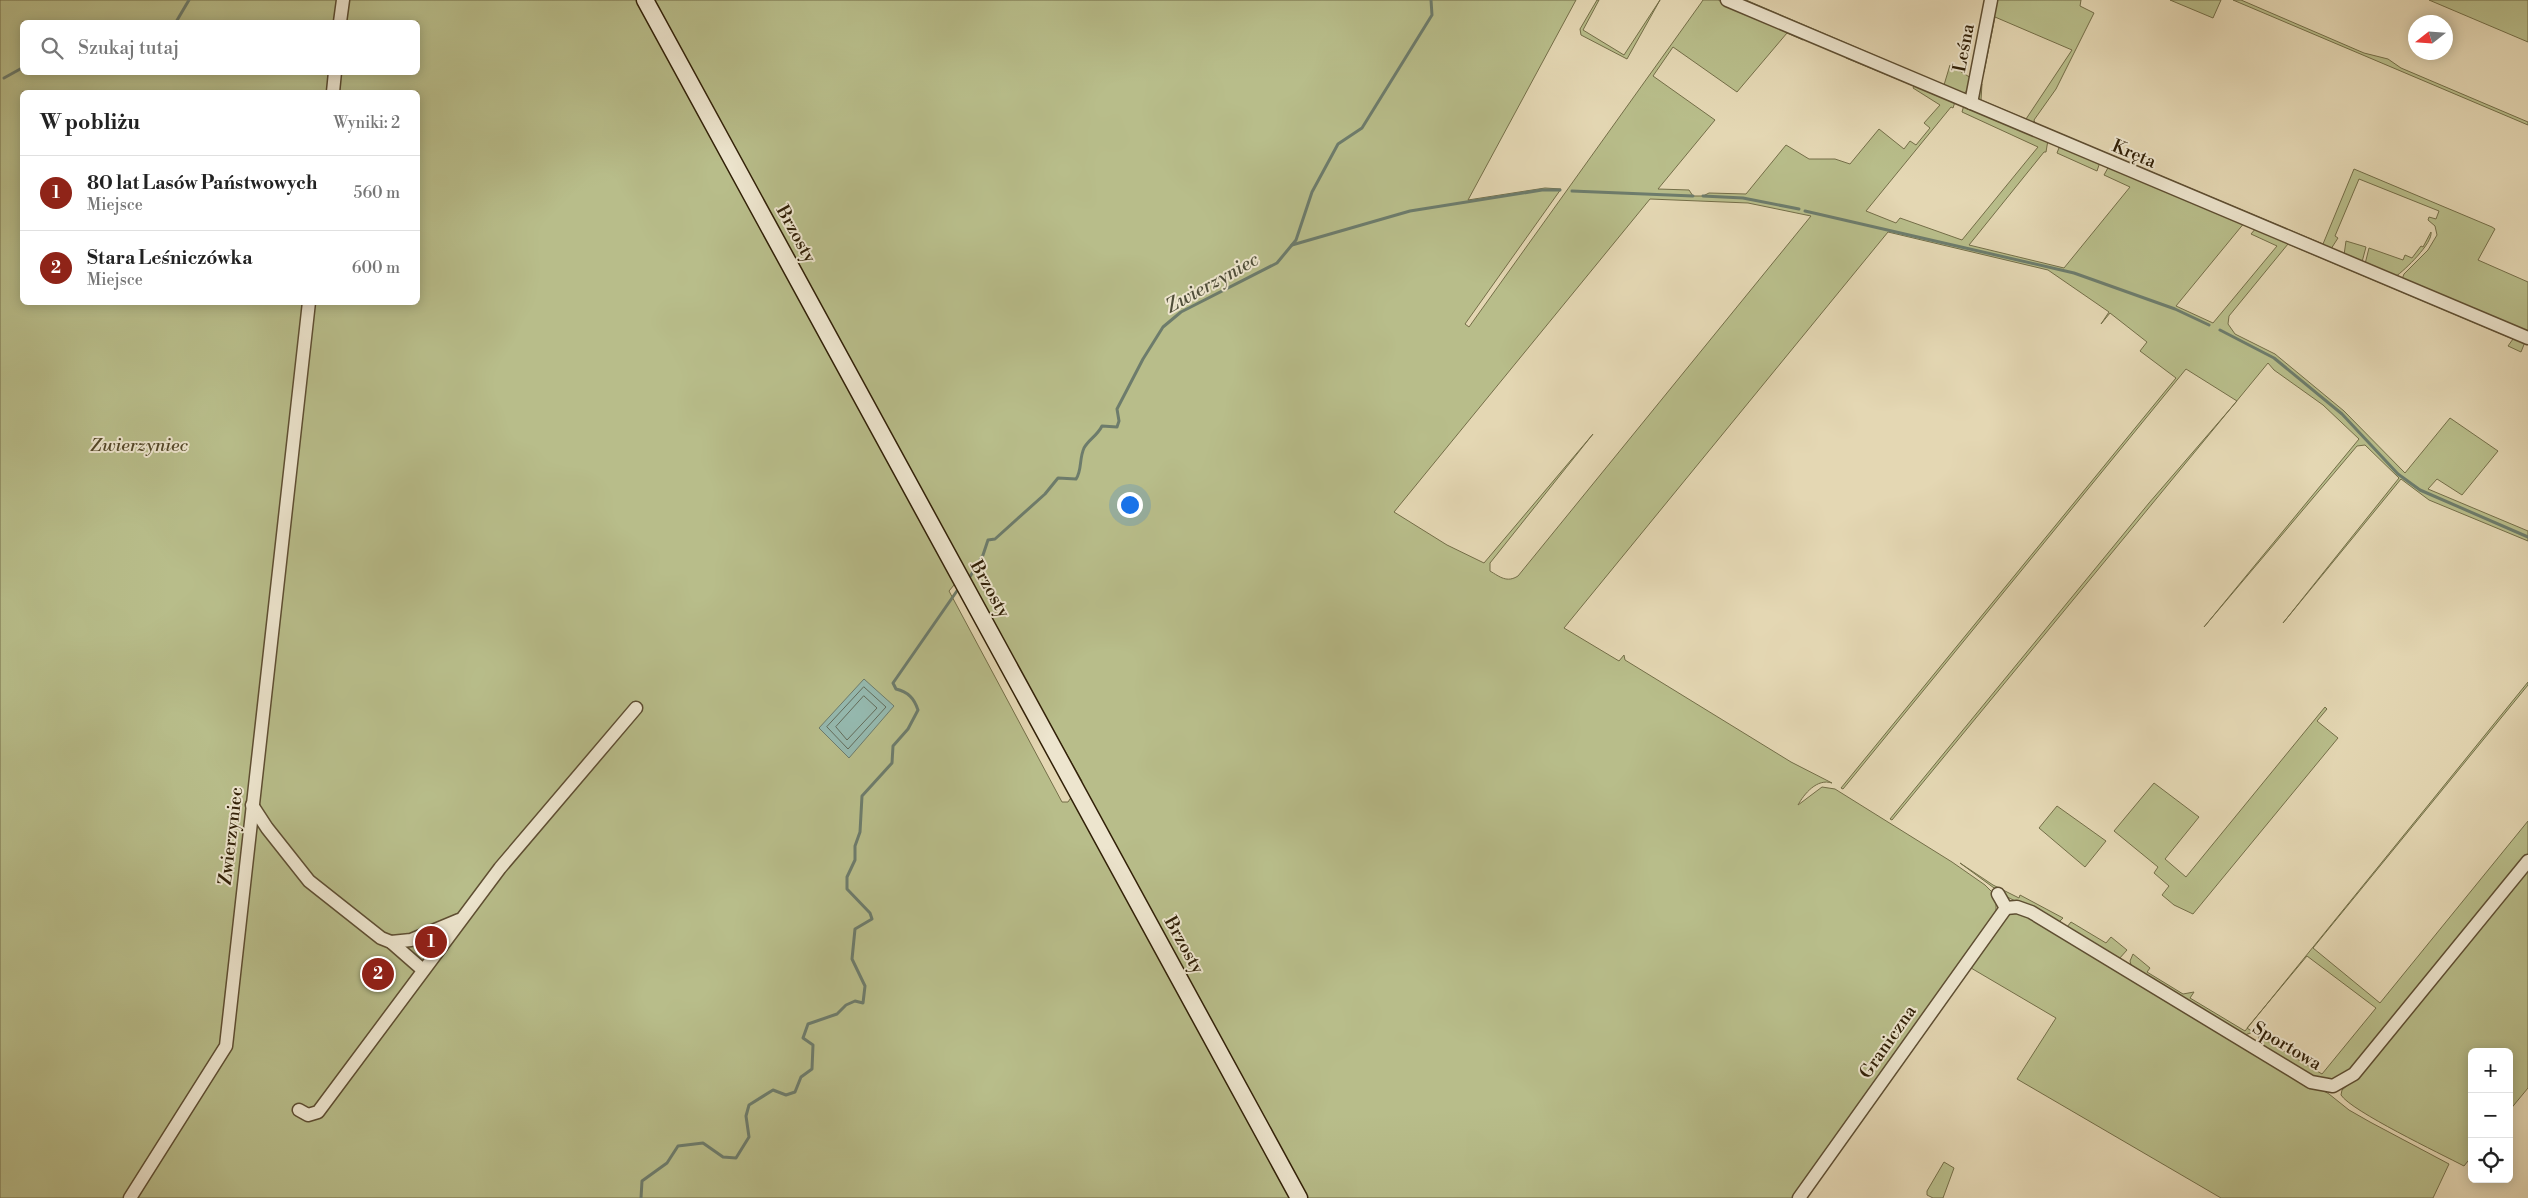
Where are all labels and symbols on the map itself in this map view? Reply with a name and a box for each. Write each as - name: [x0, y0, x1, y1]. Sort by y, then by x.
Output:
- north arrow: [2408, 15, 2453, 60]
- street label: Leśna: [1948, 21, 1980, 74]
- street label: Kręta: [2109, 135, 2160, 174]
- street label: Brzosty: [770, 200, 821, 267]
- water label: Zwierzyniec: [1161, 247, 1263, 318]
- park label: Zwierzyniec: [90, 434, 188, 457]
- your location: [1117, 492, 1143, 518]
- street label: Brzosty: [964, 555, 1015, 622]
- street label: Zwierzyniec: [214, 786, 248, 886]
- street label: Brzosty: [1158, 911, 1209, 978]
- pin: 1: [415, 923, 447, 961]
- pin: 2: [362, 955, 394, 993]
- street label: Graniczna: [1854, 1000, 1922, 1083]
- street label: Sportowa: [2248, 1016, 2327, 1076]

